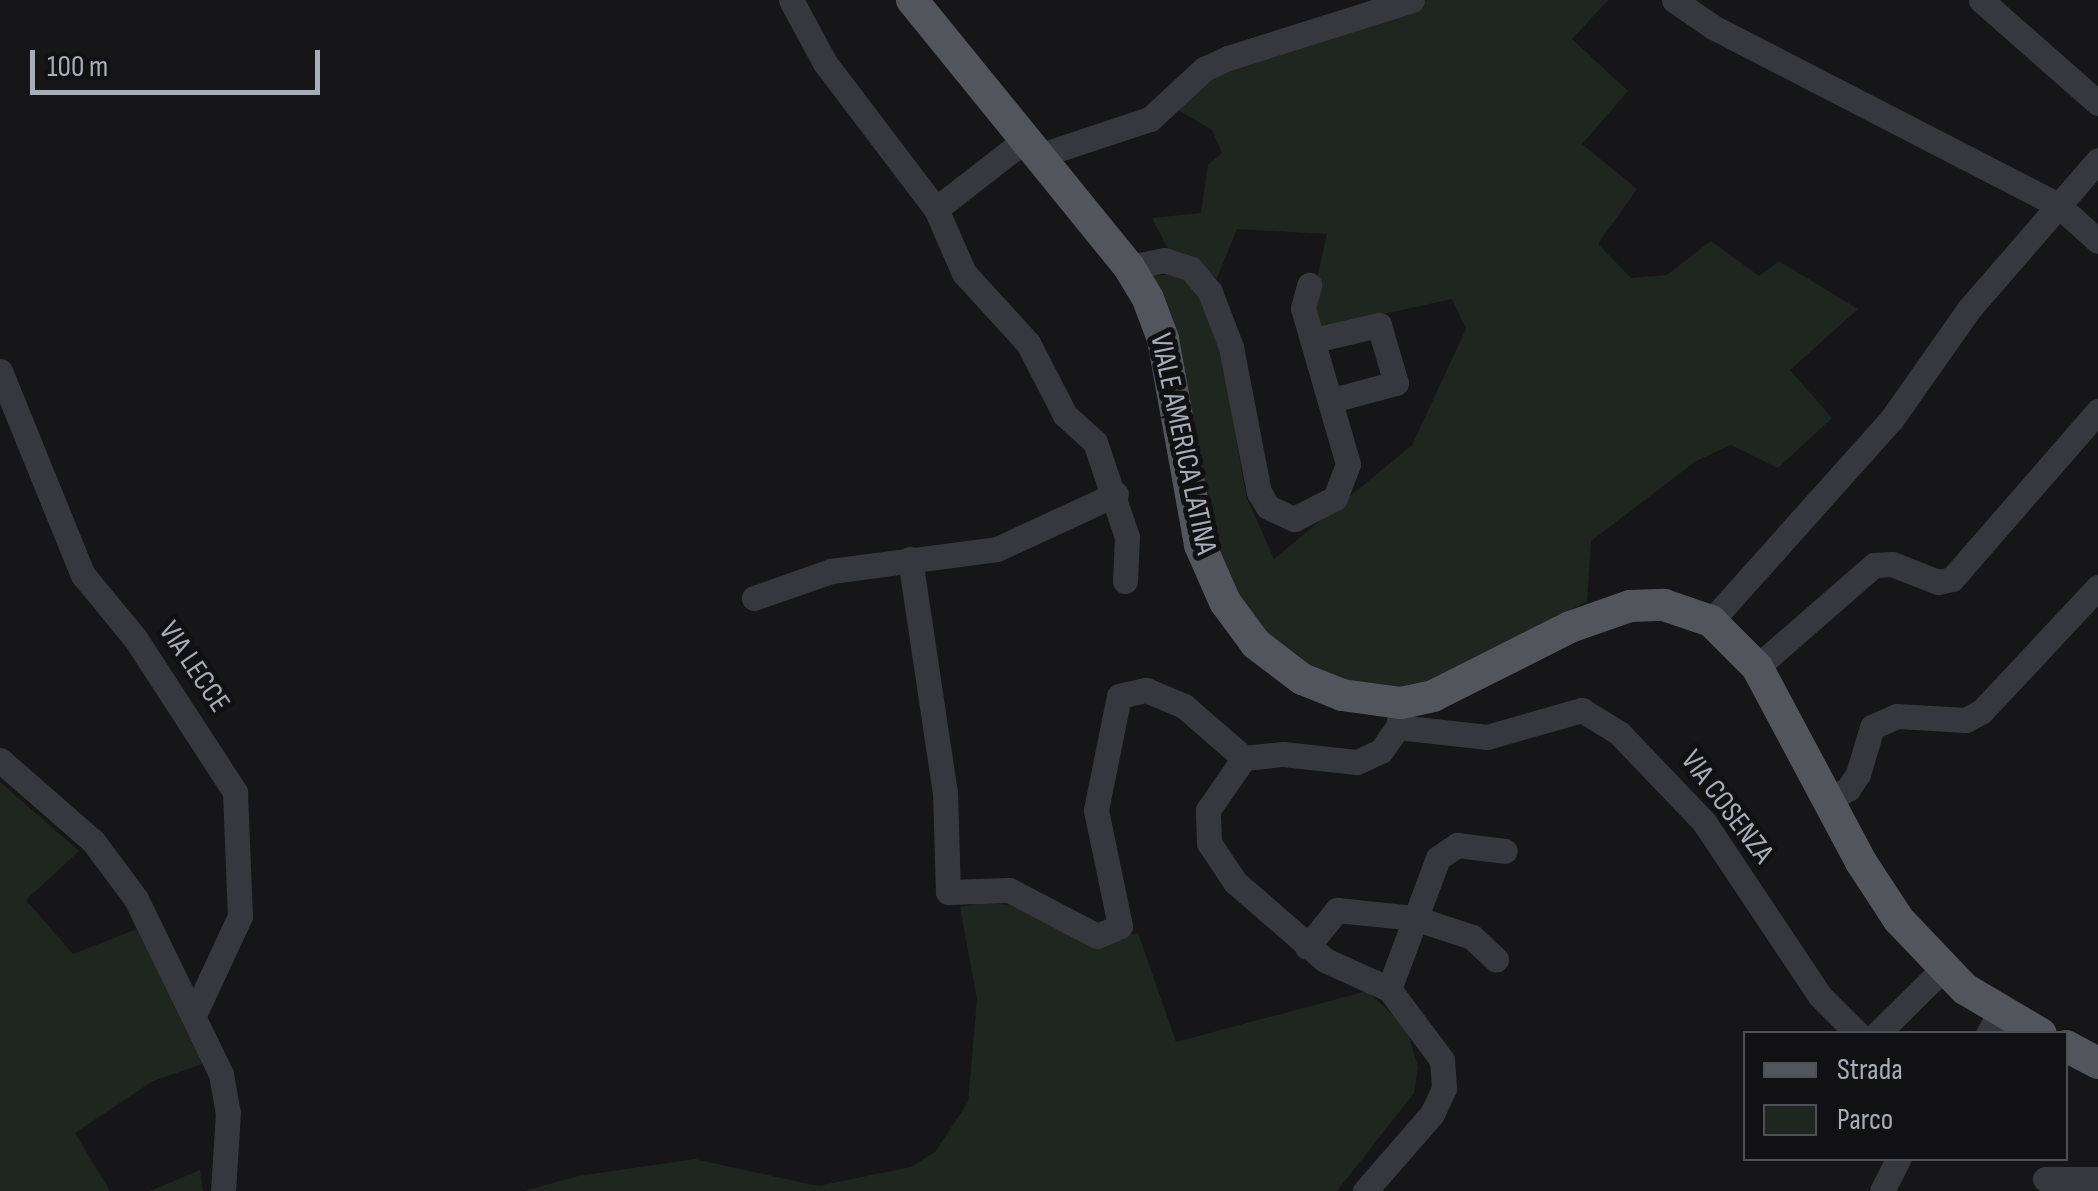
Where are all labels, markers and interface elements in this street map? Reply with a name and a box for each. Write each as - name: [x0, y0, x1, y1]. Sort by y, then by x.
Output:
- scale bar: [35, 30, 325, 92]
- text: 100 m: [47, 49, 108, 85]
- street label: VIALE AMERICA LATINA: [1142, 330, 1224, 558]
- street label: VIA LECCE: [151, 615, 237, 719]
- street label: VIA COSENZA: [1673, 743, 1781, 871]
- legend: [1743, 1031, 2068, 1161]
- text: Strada: [1837, 1052, 1903, 1088]
- text: Parco: [1837, 1102, 1893, 1138]

